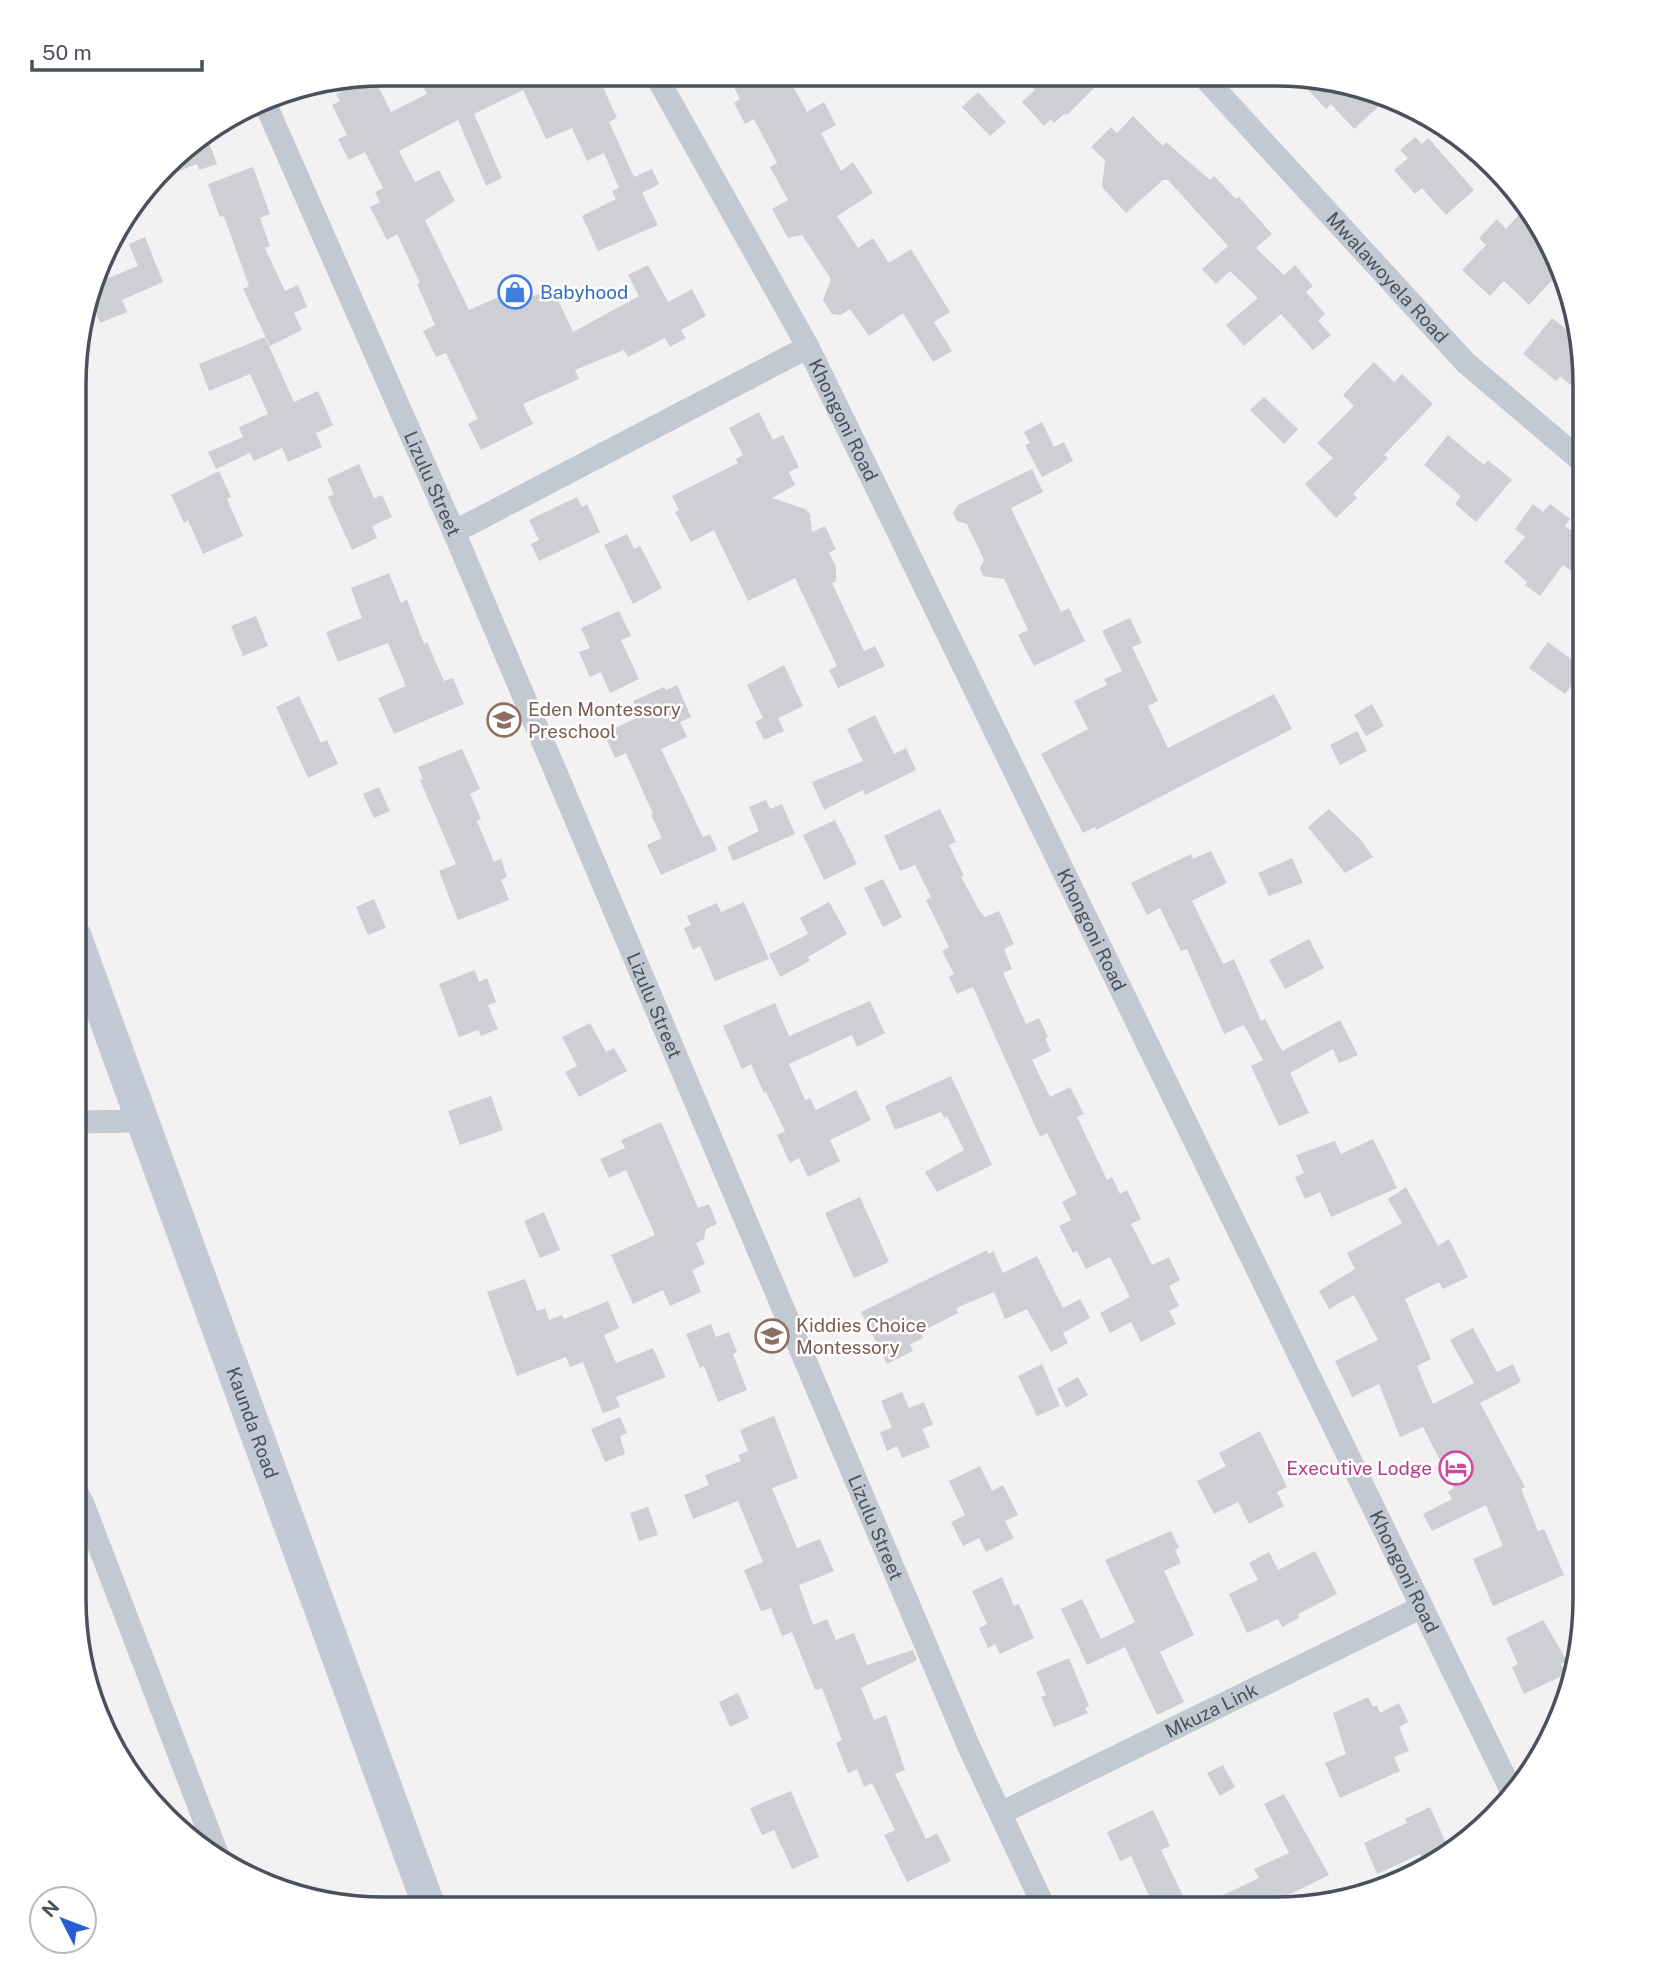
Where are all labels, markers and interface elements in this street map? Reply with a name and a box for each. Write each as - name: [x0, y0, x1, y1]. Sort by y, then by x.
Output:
- scale bar: [32, 28, 201, 72]
- text: 50 m: [42, 40, 92, 65]
- street label: Mwalawoyela Road: [1322, 207, 1453, 347]
- shop icon: Babyhood: [496, 273, 534, 311]
- place label: Babyhood: [540, 281, 628, 303]
- street label: Khongoni Road: [804, 355, 883, 485]
- street label: Lizulu Street: [400, 428, 465, 539]
- place label: Eden Montessory Preschool: [528, 698, 681, 742]
- school or university icon: Eden Montessory Preschool: [485, 701, 523, 739]
- street label: Khongoni Road: [1053, 865, 1131, 994]
- street label: Lizulu Street: [622, 949, 687, 1061]
- place label: Kiddies Choice Montessory: [796, 1314, 927, 1358]
- school or university icon: Kiddies Choice Montessory: [753, 1317, 791, 1355]
- street label: Kaunda Road: [222, 1364, 283, 1481]
- hotel icon: Executive Lodge: [1437, 1449, 1475, 1487]
- place label: Executive Lodge: [1286, 1457, 1432, 1479]
- street label: Lizulu Street: [844, 1471, 908, 1583]
- street label: Khongoni Road: [1365, 1507, 1444, 1636]
- street label: Mkuza Link: [1161, 1678, 1261, 1742]
- north arrow: [28, 1885, 98, 1955]
- text: N: [37, 1896, 64, 1922]

